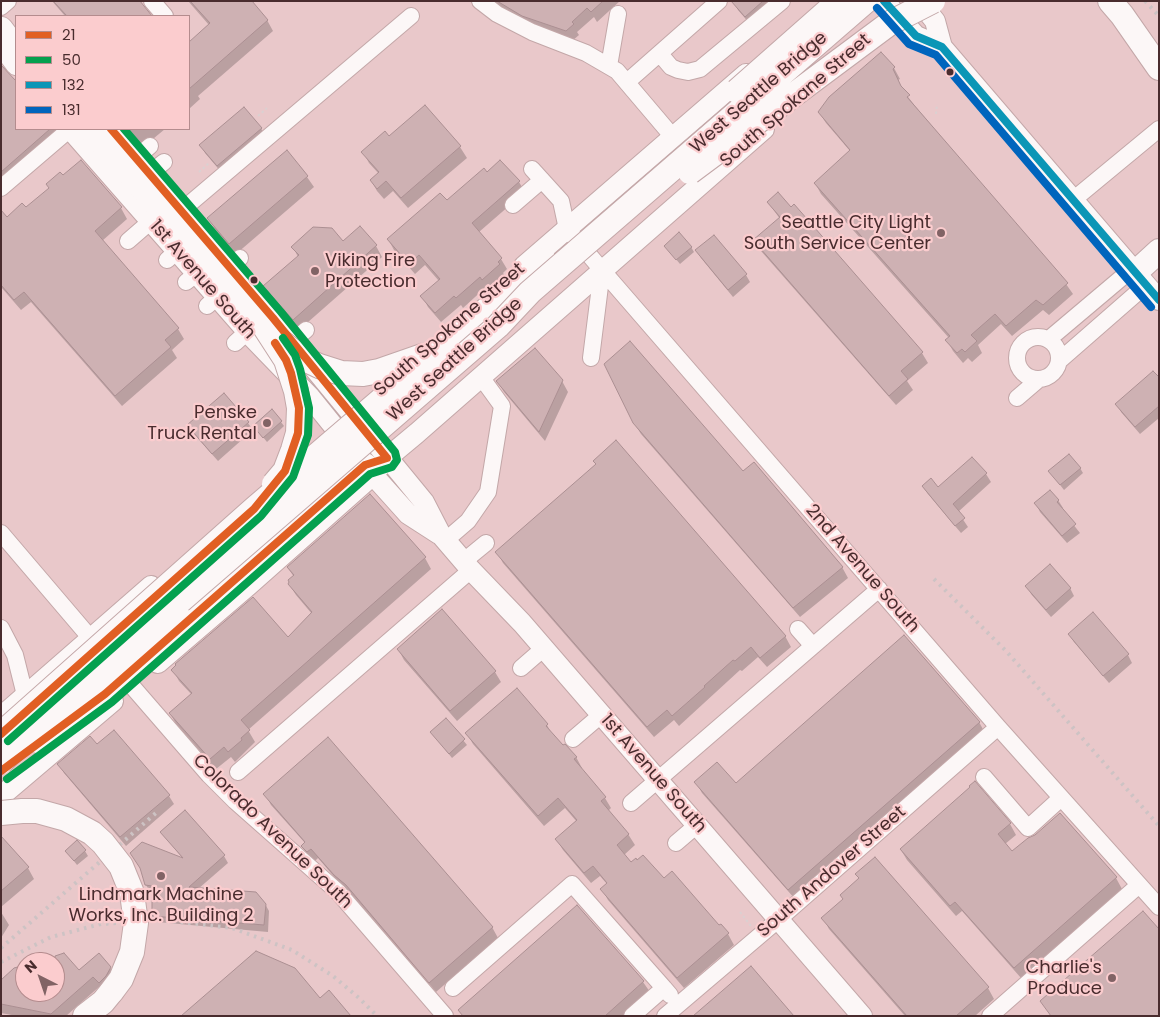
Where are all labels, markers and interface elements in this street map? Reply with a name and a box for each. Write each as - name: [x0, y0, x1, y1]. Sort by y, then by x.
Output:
- legend: [15, 15, 190, 130]
- text: 21: [62, 24, 75, 45]
- street label: West Seattle Bridge: [686, 28, 832, 158]
- street label: South Spokane Street: [716, 30, 876, 172]
- text: 50: [62, 49, 81, 70]
- unlabelled marker: [945, 67, 955, 77]
- text: 132: [62, 74, 84, 95]
- text: 131: [62, 99, 80, 120]
- place label: Seattle City Light South Service Center: [744, 212, 931, 254]
- street label: 1st Avenue South: [144, 216, 260, 344]
- marker: Seattle City Light South Service Center: [935, 227, 947, 239]
- place label: Viking Fire Protection: [325, 250, 416, 292]
- street label: South Spokane Street: [370, 259, 530, 401]
- marker: Viking Fire Protection: [309, 265, 321, 277]
- unlabelled marker: [249, 275, 259, 285]
- street label: West Seattle Bridge: [383, 294, 527, 426]
- place label: Penske Truck Rental: [147, 402, 257, 444]
- marker: Penske Truck Rental: [261, 417, 273, 429]
- street label: 2nd Avenue South: [800, 500, 924, 638]
- street label: 1st Avenue South: [595, 710, 711, 838]
- street label: Colorado Avenue South: [188, 750, 356, 914]
- street label: South Andover Street: [753, 802, 911, 942]
- marker: Lindmark Machine Works, Inc. Building 2: [155, 870, 167, 882]
- place label: Lindmark Machine Works, Inc. Building 2: [68, 884, 254, 926]
- north arrow: [15, 952, 65, 1002]
- text: N: [20, 955, 41, 977]
- place label: Charlie's Produce: [1025, 957, 1102, 1000]
- marker: Charlie's Produce: [1106, 972, 1118, 984]

